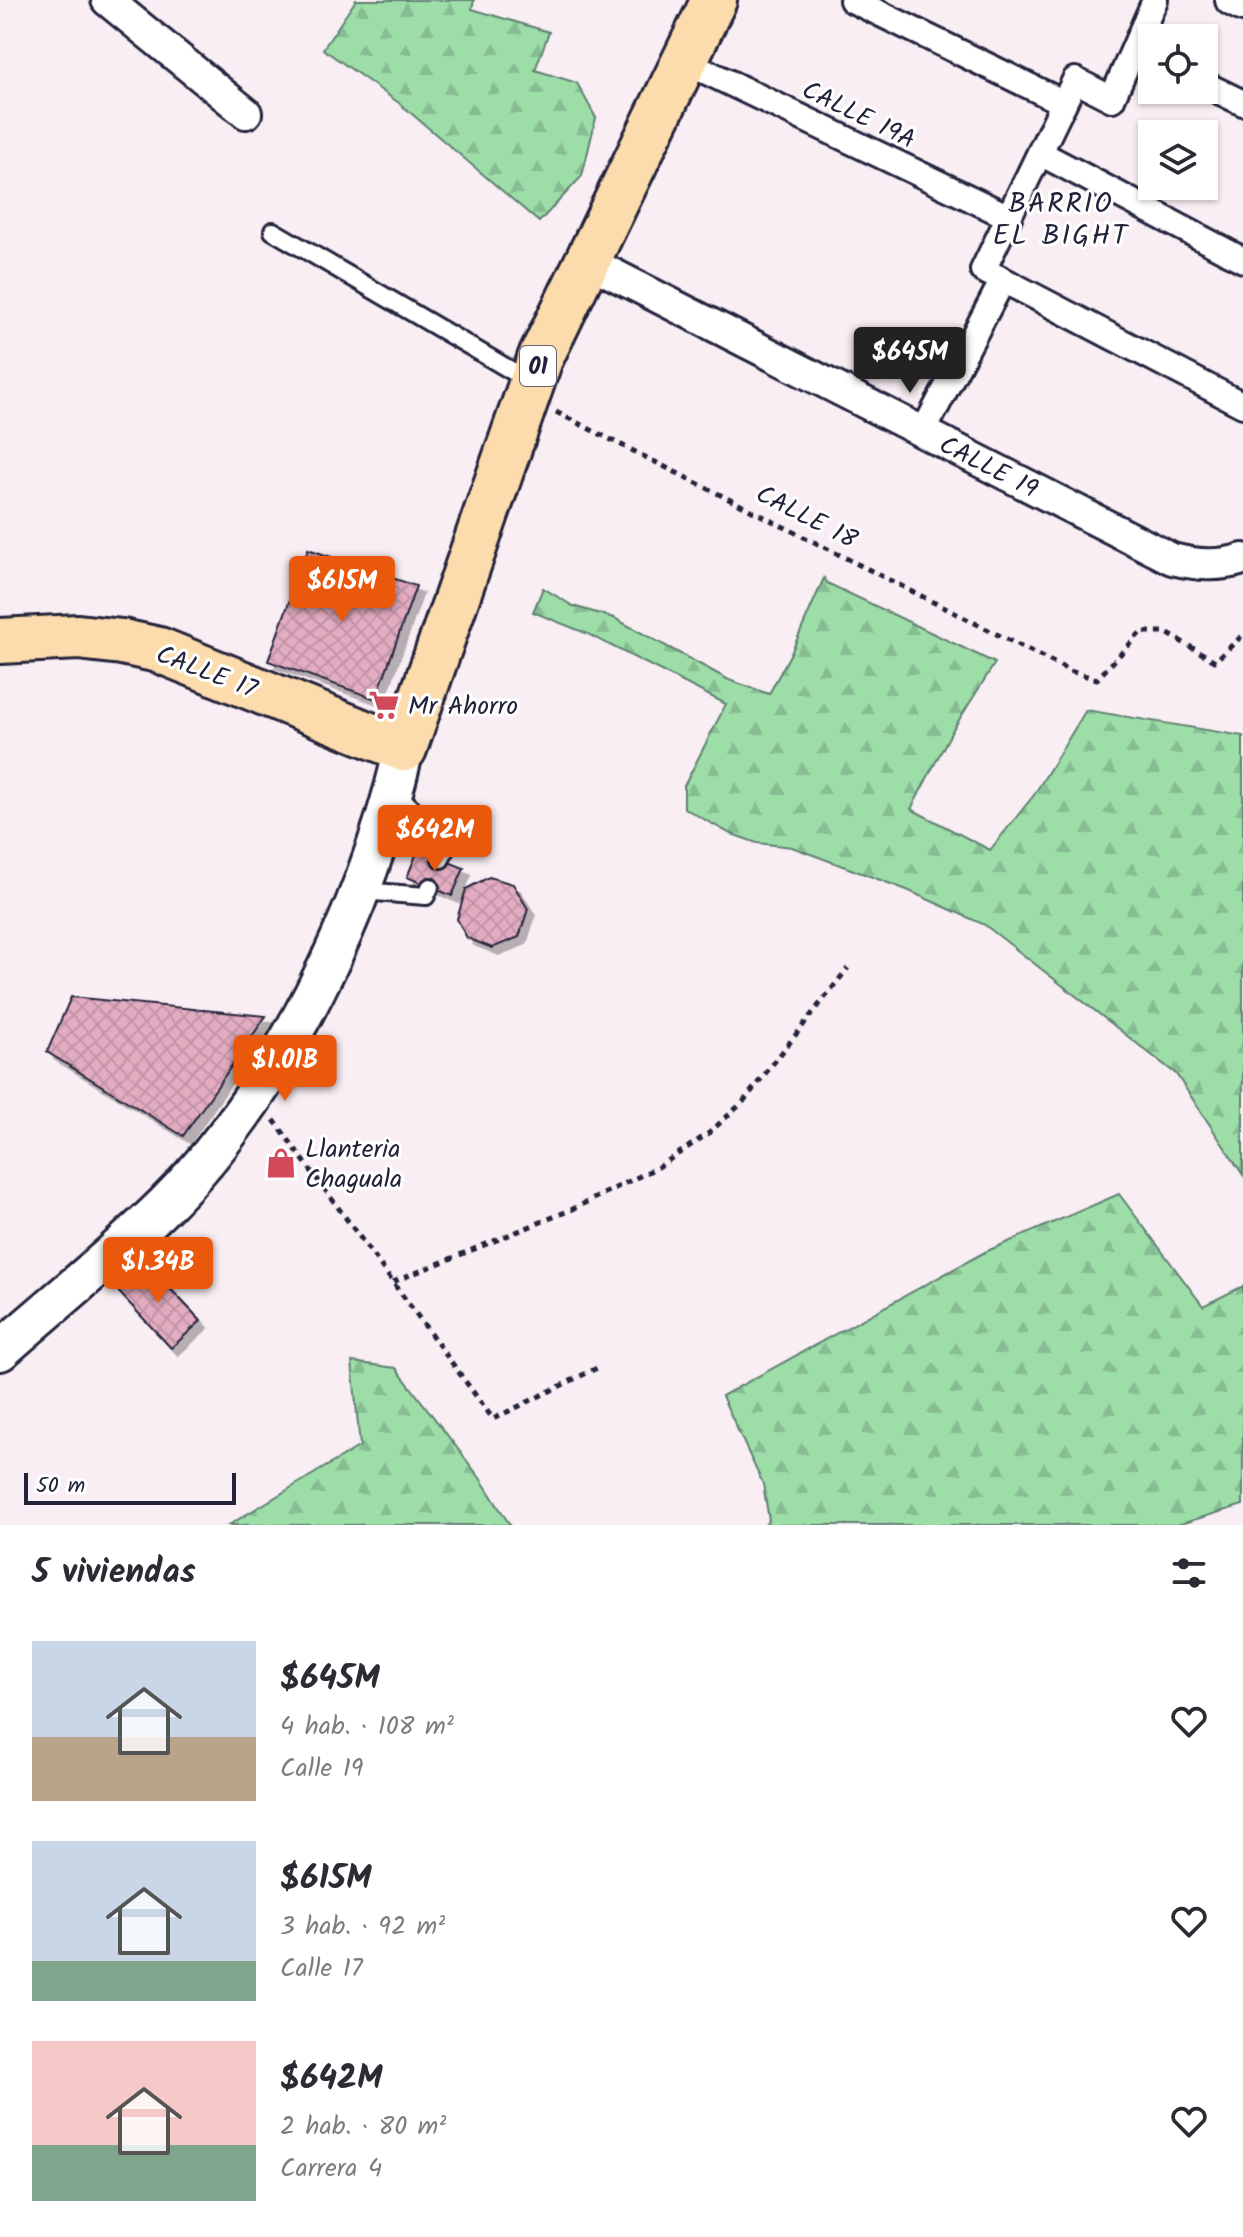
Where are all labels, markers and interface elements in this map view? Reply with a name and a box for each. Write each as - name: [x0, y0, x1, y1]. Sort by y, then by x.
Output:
- map controls: [1138, 24, 1218, 200]
- button: locate: [1138, 24, 1218, 104]
- street label: CALLE 19A: [794, 70, 922, 161]
- button: layers: [1138, 120, 1218, 200]
- district label: BARRIO EL BIGHT: [993, 182, 1129, 259]
- pin: $645M: [854, 327, 966, 395]
- text: $645M: [872, 332, 948, 374]
- road number: 01: [520, 346, 556, 386]
- street label: CALLE 19: [931, 425, 1045, 511]
- street label: CALLE 18: [748, 474, 865, 561]
- pin: $615M: [286, 556, 398, 624]
- text: $615M: [307, 561, 377, 603]
- street label: CALLE 17: [149, 634, 264, 712]
- place label: Mr Ahorro: [408, 686, 518, 728]
- supermarket icon: Mr Ahorro: [367, 688, 401, 722]
- pin: $642M: [379, 805, 491, 873]
- text: $642M: [396, 810, 474, 852]
- pin: $1.01B: [220, 1035, 350, 1103]
- text: $1.01B: [252, 1040, 318, 1082]
- place label: Llanteria Chaguala: [305, 1129, 402, 1201]
- shop icon: Llanteria Chaguala: [264, 1146, 298, 1180]
- pin: $1.34B: [93, 1237, 223, 1305]
- text: $1.34B: [121, 1242, 195, 1284]
- scale bar: [24, 1469, 236, 1505]
- text: 50 m: [36, 1469, 85, 1504]
- text: 5 viviendas: [32, 1546, 196, 1600]
- icon: filters: [1167, 1551, 1211, 1595]
- text: $645M: [280, 1652, 380, 1706]
- icon: home: [96, 1673, 192, 1769]
- icon: heart: [1167, 1699, 1211, 1743]
- text: 4 hab. · 108 m²: [280, 1706, 454, 1748]
- text: Calle 19: [280, 1748, 364, 1790]
- text: $615M: [280, 1852, 372, 1906]
- icon: home: [96, 1873, 192, 1969]
- icon: heart: [1167, 1899, 1211, 1943]
- text: 3 hab. · 92 m²: [280, 1906, 445, 1948]
- text: Calle 17: [280, 1948, 363, 1990]
- text: $642M: [280, 2052, 383, 2106]
- icon: home: [96, 2073, 192, 2169]
- icon: heart: [1167, 2099, 1211, 2143]
- text: 2 hab. · 80 m²: [280, 2106, 446, 2148]
- text: Carrera 4: [280, 2148, 382, 2190]

